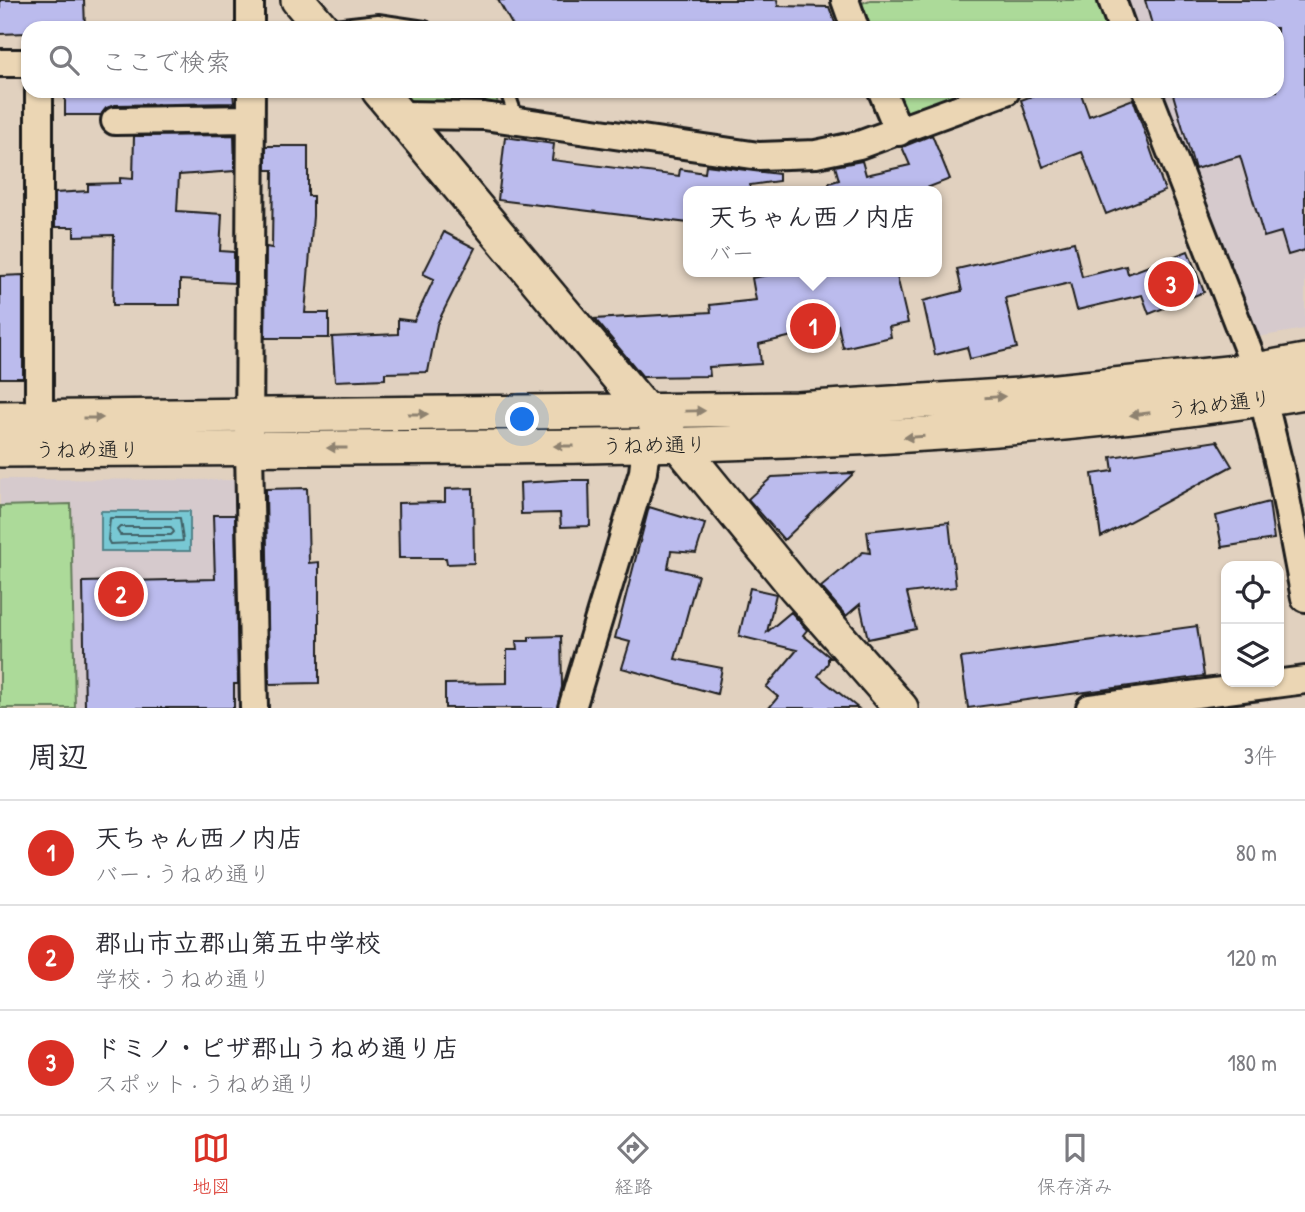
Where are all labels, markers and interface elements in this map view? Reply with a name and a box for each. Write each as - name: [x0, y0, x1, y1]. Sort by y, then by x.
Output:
- search box: [21, 21, 1284, 98]
- icon: search: [45, 41, 83, 79]
- text: ここで検索: [101, 44, 231, 79]
- popup: [683, 186, 942, 277]
- text: 天ちゃん西ノ内店: [708, 199, 917, 234]
- text: バー: [708, 237, 754, 268]
- pin: 3: [1148, 258, 1194, 310]
- pin: 1: [790, 300, 836, 352]
- street label: うねめ通り: [1165, 383, 1273, 425]
- one-way arrow: [985, 391, 1007, 402]
- your location: [505, 402, 539, 436]
- one-way arrow: [684, 406, 706, 417]
- one-way arrow: [407, 408, 429, 420]
- one-way arrow: [1129, 408, 1151, 419]
- one-way arrow: [82, 412, 104, 424]
- street label: うねめ通り: [601, 430, 707, 460]
- one-way arrow: [903, 432, 925, 443]
- street label: うねめ通り: [35, 435, 140, 464]
- one-way arrow: [553, 440, 575, 452]
- one-way arrow: [325, 442, 347, 454]
- map controls: [1221, 561, 1284, 687]
- button: locate: [1221, 561, 1284, 624]
- pin: 2: [98, 568, 144, 620]
- button: layers: [1221, 624, 1284, 687]
- text: 周辺: [28, 736, 88, 776]
- text: 3件: [1244, 740, 1277, 771]
- text: 天ちゃん西ノ内店: [95, 820, 303, 855]
- text: 1: [47, 837, 55, 868]
- text: 80 m: [1236, 837, 1277, 868]
- text: バー · うねめ通り: [95, 858, 271, 889]
- text: 郡山市立郡山第五中学校: [95, 925, 381, 960]
- text: 2: [46, 942, 56, 973]
- text: 120 m: [1227, 942, 1277, 973]
- text: 学校 · うねめ通り: [95, 963, 271, 994]
- text: ドミノ・ピザ郡山うねめ通り店: [95, 1030, 459, 1065]
- text: 3: [46, 1047, 56, 1078]
- text: 180 m: [1227, 1047, 1277, 1078]
- text: スポット · うねめ通り: [95, 1068, 317, 1099]
- tab: 地図: [192, 1129, 230, 1199]
- tab: 経路: [614, 1129, 653, 1199]
- tab: 保存済み: [1037, 1129, 1113, 1199]

